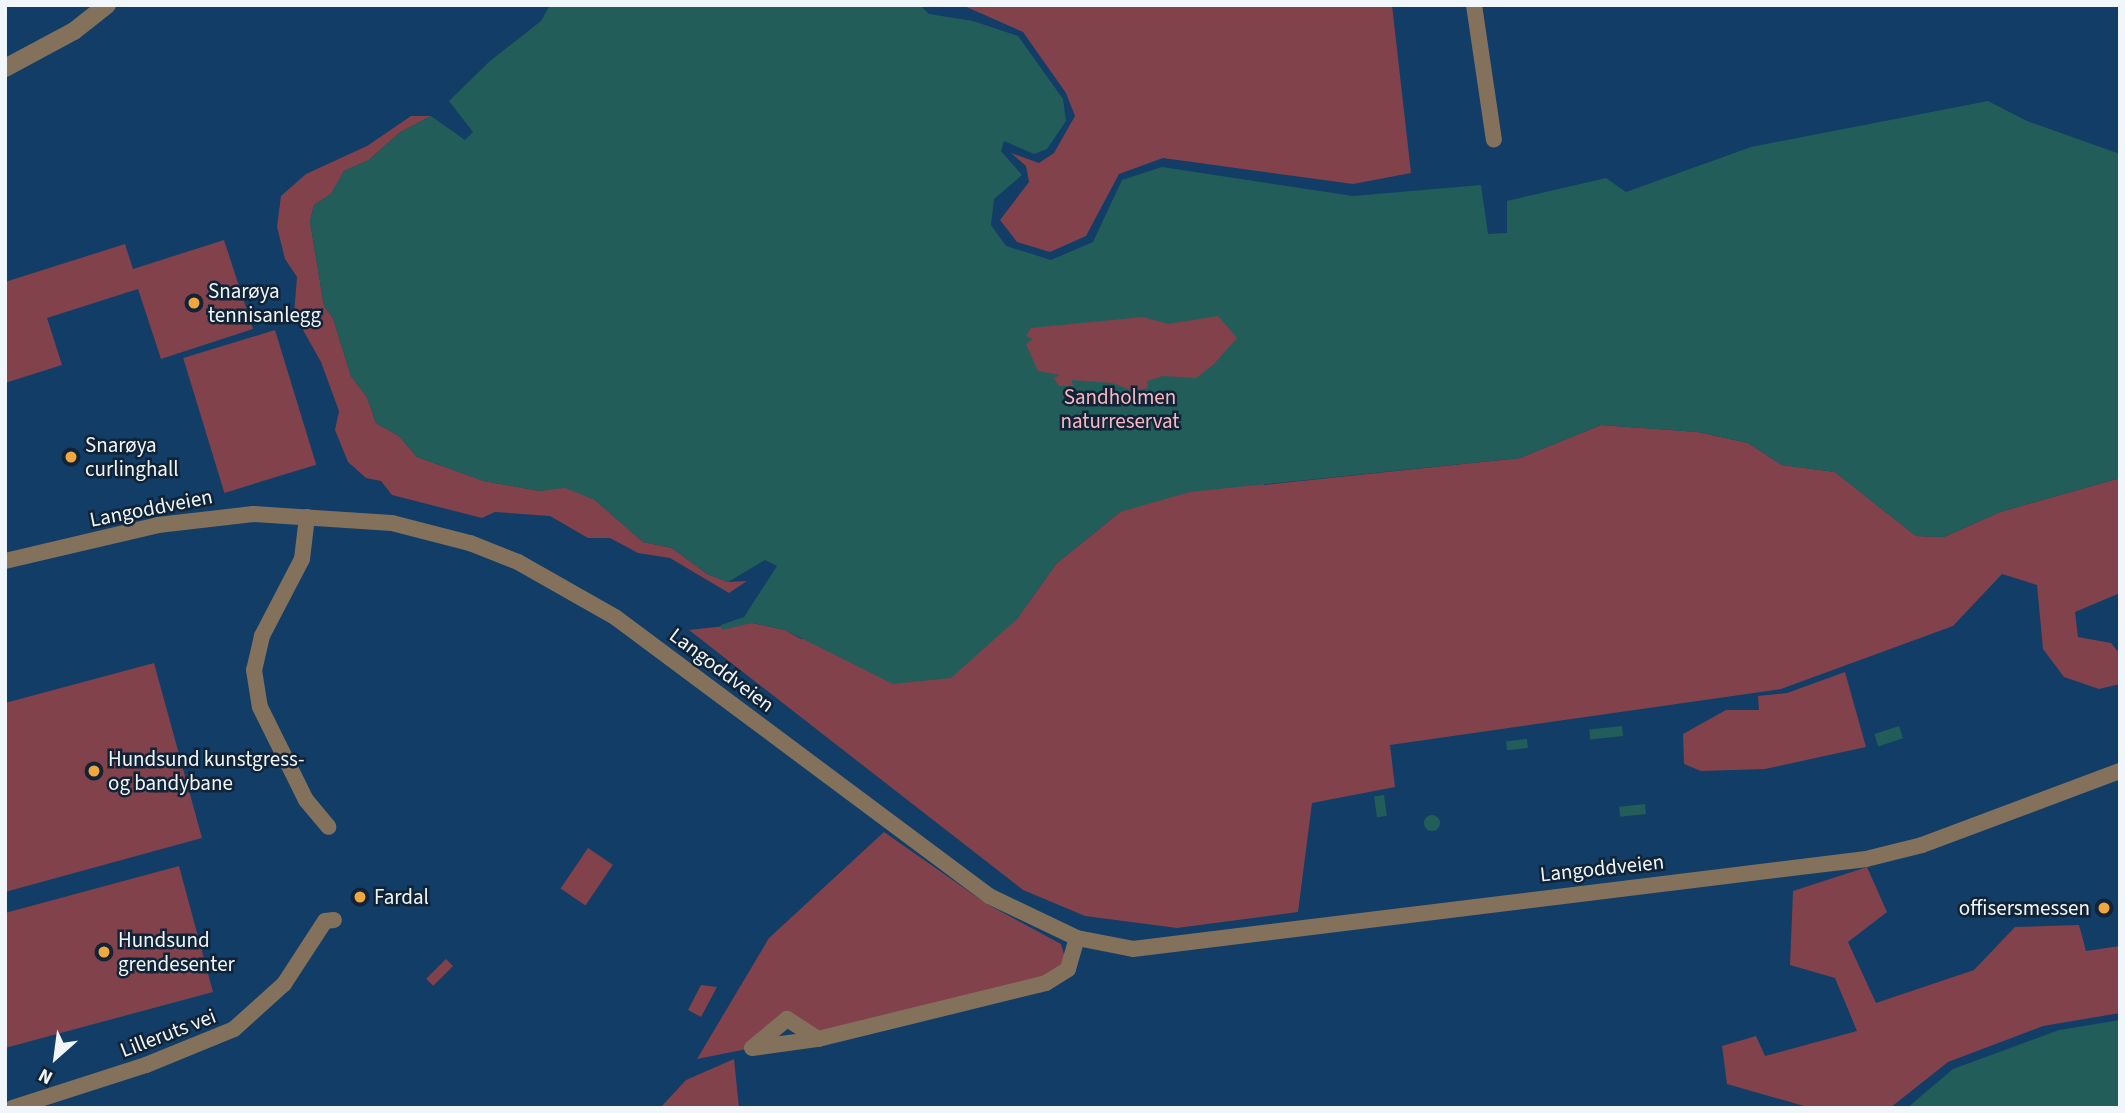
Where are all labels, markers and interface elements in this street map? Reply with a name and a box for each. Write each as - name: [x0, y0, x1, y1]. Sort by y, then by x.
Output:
- place label: Snarøya tennisanlegg: [208, 278, 321, 328]
- marker: Snarøya tennisanlegg: [186, 295, 202, 311]
- park label: Sandholmen naturreservat: [1061, 384, 1179, 434]
- place label: Snarøya curlinghall: [85, 432, 179, 482]
- marker: Snarøya curlinghall: [63, 449, 79, 465]
- street label: Langoddveien: [87, 484, 215, 532]
- street label: Langoddveien: [665, 622, 779, 718]
- place label: Hundsund kunstgress- og bandybane: [108, 746, 305, 796]
- marker: Hundsund kunstgress- og bandybane: [86, 763, 102, 779]
- street label: Langoddveien: [1539, 849, 1665, 887]
- place label: Fardal: [374, 884, 429, 910]
- marker: Fardal: [352, 889, 368, 905]
- place label: offisersmessen: [1959, 895, 2090, 921]
- marker: offisersmessen: [2096, 900, 2112, 916]
- place label: Hundsund grendesenter: [118, 927, 235, 977]
- marker: Hundsund grendesenter: [96, 944, 112, 960]
- street label: Lilleruts vei: [117, 1003, 219, 1063]
- north arrow: [21, 1022, 91, 1092]
- text: N: [34, 1061, 58, 1091]

